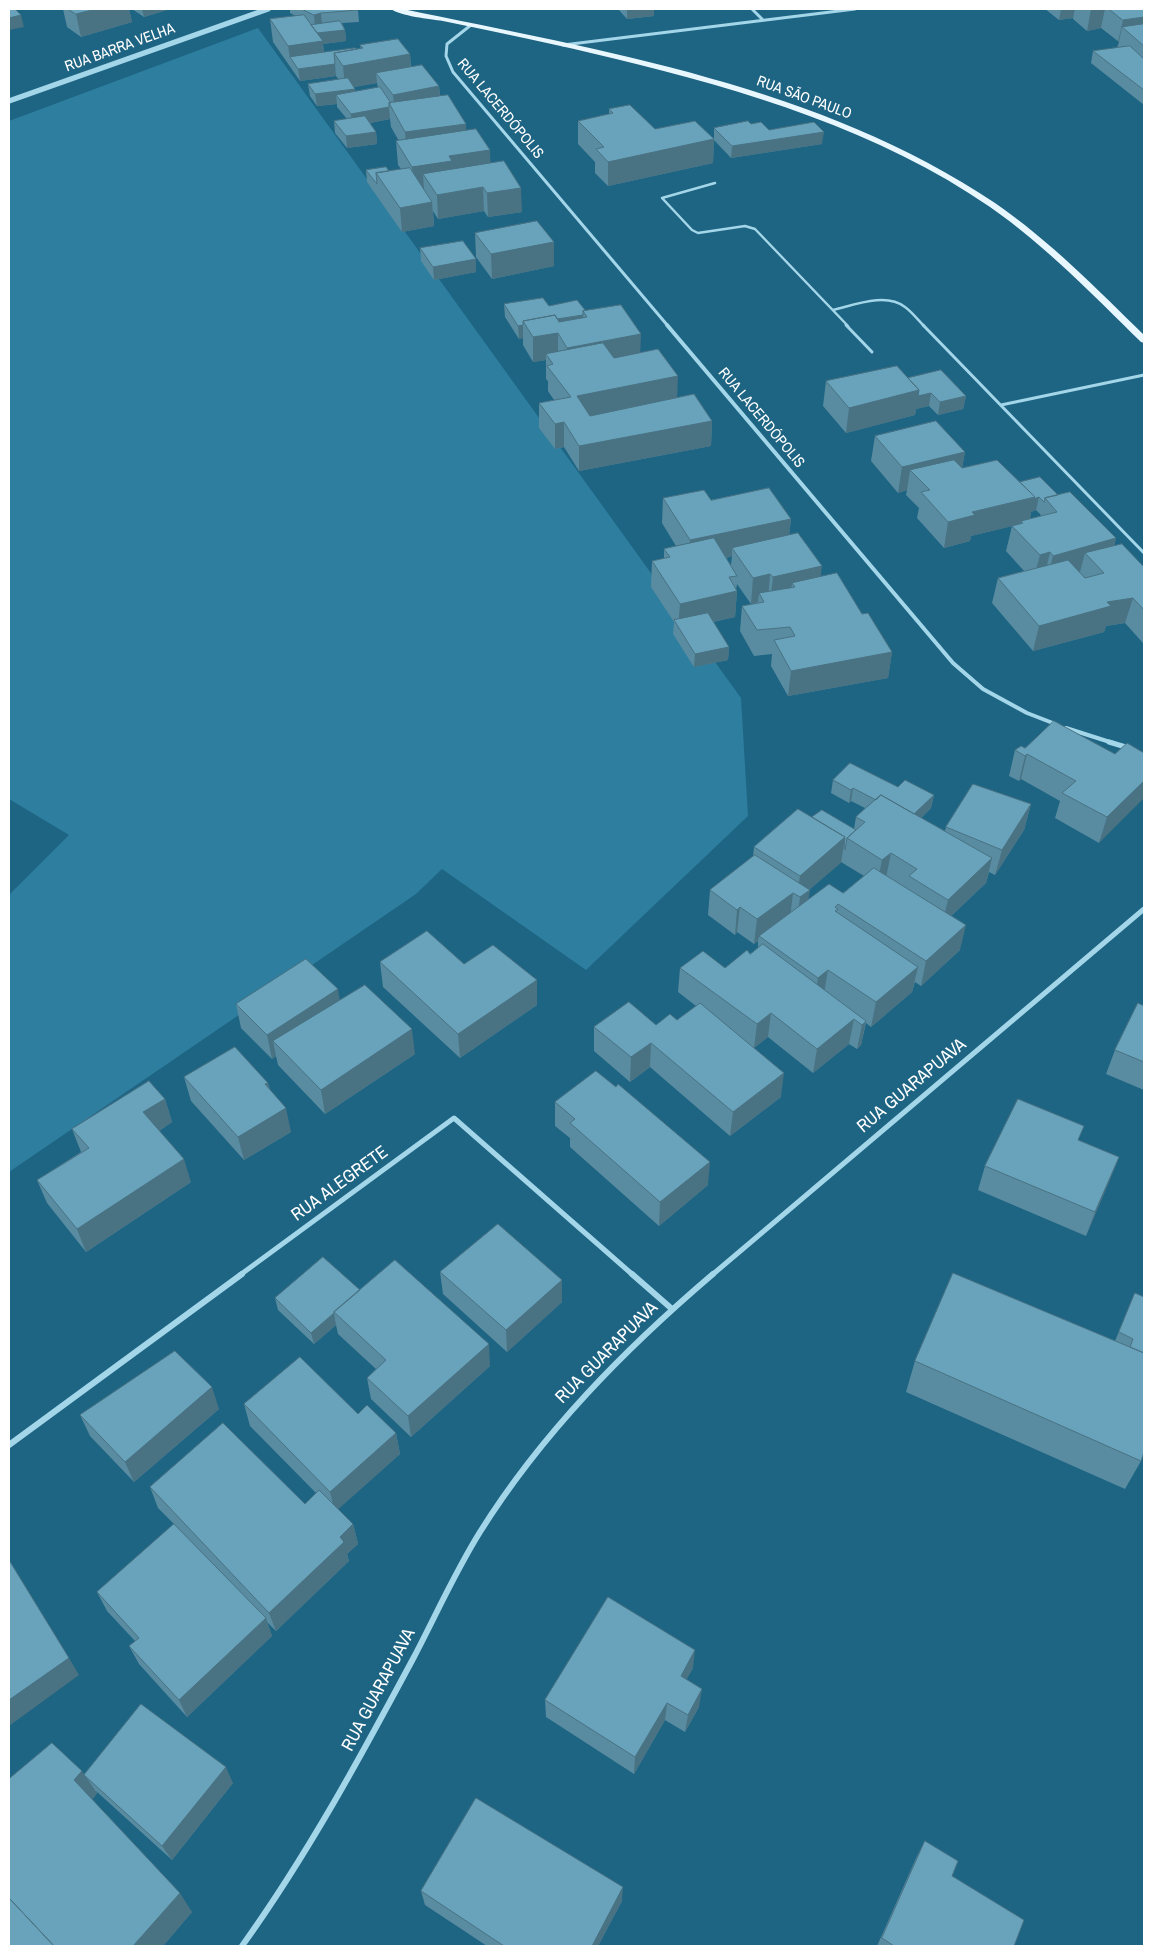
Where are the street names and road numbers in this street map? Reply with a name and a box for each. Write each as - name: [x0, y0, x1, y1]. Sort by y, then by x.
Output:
- street label: RUA BARRA VELHA: [63, 20, 177, 76]
- street label: RUA LACERDÓPOLIS: [453, 55, 547, 163]
- street label: RUA SÃO PAULO: [754, 73, 854, 123]
- street label: RUA LACERDÓPOLIS: [714, 364, 808, 472]
- street label: RUA GUARAPUAVA: [853, 1034, 971, 1138]
- street label: RUA ALEGRETE: [288, 1142, 392, 1226]
- street label: RUA GUARAPUAVA: [551, 1297, 663, 1409]
- street label: RUA GUARAPUAVA: [338, 1625, 420, 1755]

